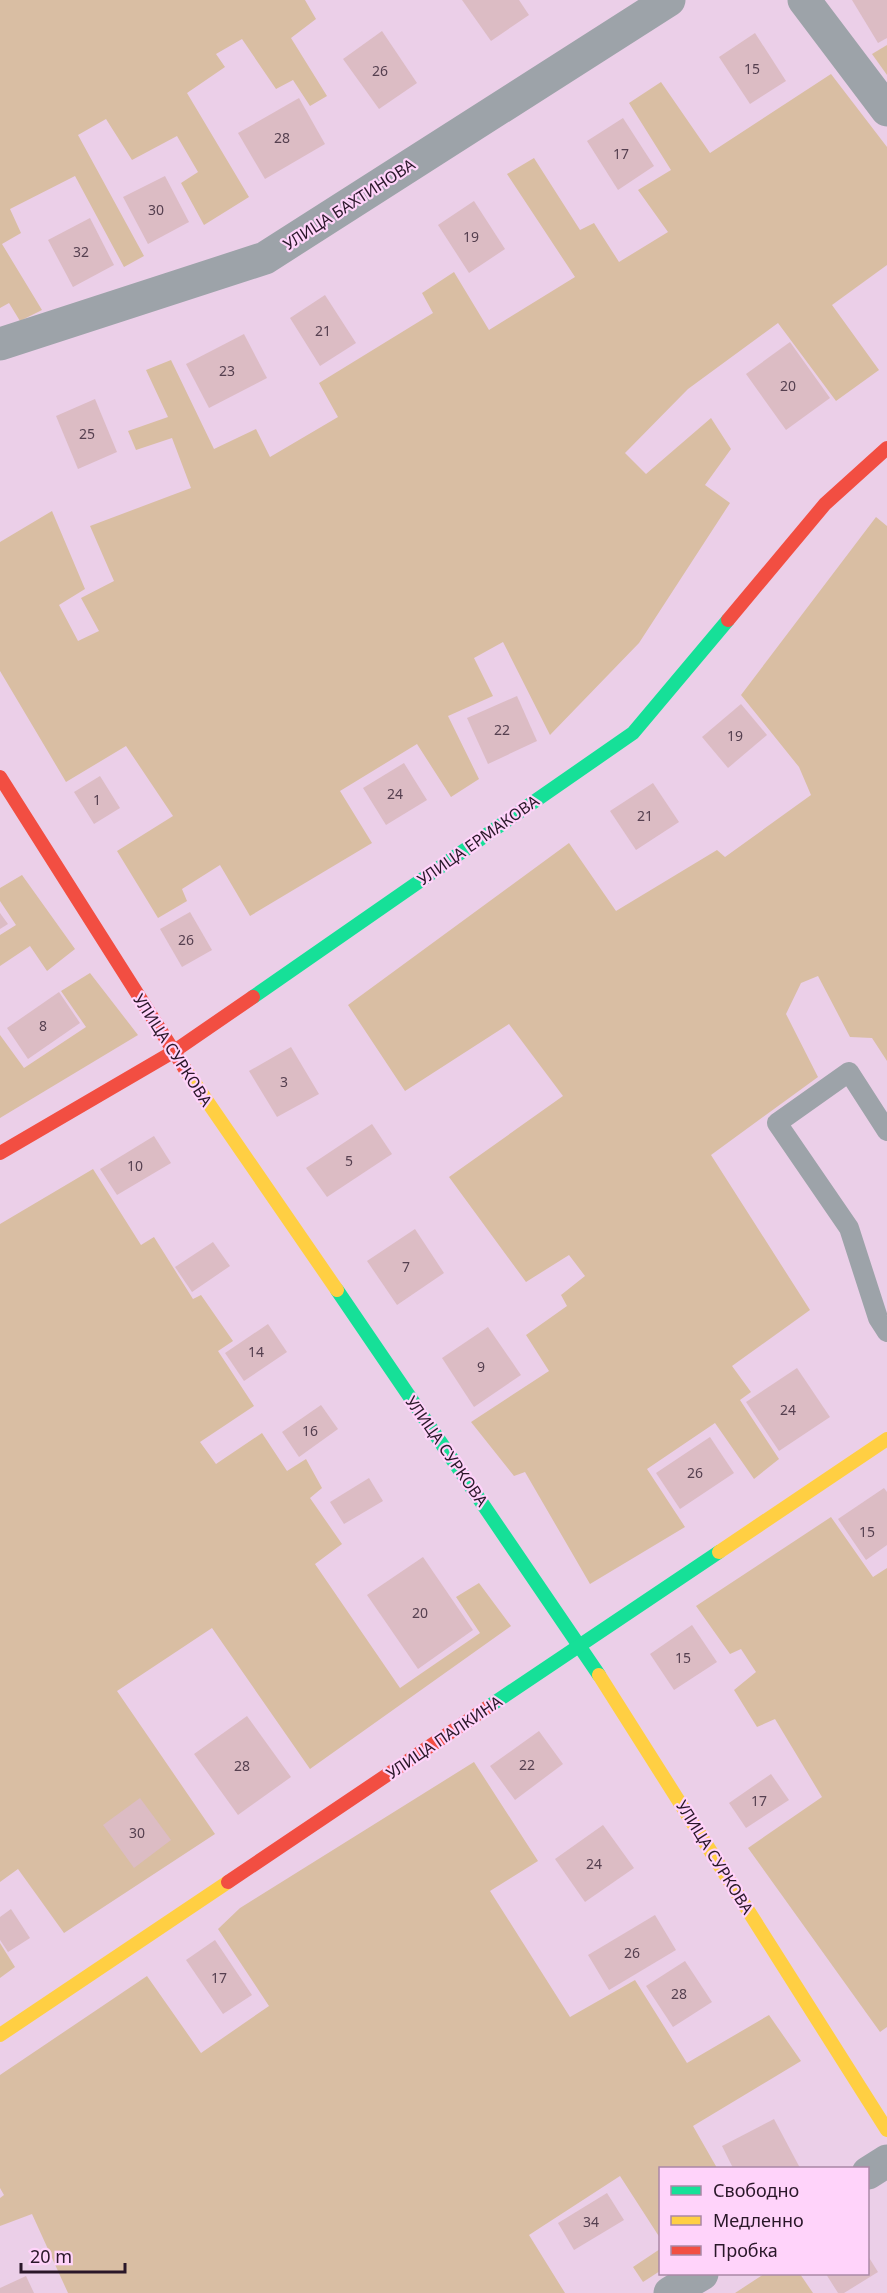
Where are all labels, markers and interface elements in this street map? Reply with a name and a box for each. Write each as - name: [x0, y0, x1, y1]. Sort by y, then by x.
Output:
- house number: 15: [744, 59, 760, 78]
- house number: 26: [372, 61, 388, 80]
- house number: 28: [274, 128, 290, 147]
- house number: 17: [613, 144, 629, 163]
- street label: УЛИЦА БАХТИНОВА: [279, 153, 420, 255]
- house number: 30: [148, 200, 164, 219]
- house number: 19: [463, 227, 479, 246]
- house number: 32: [73, 242, 89, 261]
- house number: 21: [315, 321, 331, 340]
- house number: 23: [219, 361, 235, 380]
- house number: 20: [780, 376, 796, 395]
- house number: 25: [79, 424, 95, 443]
- house number: 22: [494, 720, 510, 739]
- house number: 19: [727, 726, 743, 745]
- house number: 24: [387, 784, 403, 803]
- street label: УЛИЦА ЕРМАКОВА: [413, 789, 544, 890]
- house number: 1: [93, 790, 101, 809]
- house number: 21: [637, 806, 653, 825]
- house number: 26: [178, 930, 194, 949]
- street label: УЛИЦА СУРКОВА: [128, 989, 218, 1111]
- house number: 8: [39, 1016, 47, 1035]
- house number: 3: [280, 1072, 288, 1091]
- house number: 5: [345, 1151, 353, 1170]
- house number: 10: [127, 1156, 143, 1175]
- house number: 7: [402, 1257, 410, 1276]
- house number: 14: [248, 1342, 264, 1361]
- house number: 9: [477, 1357, 485, 1376]
- street label: УЛИЦА СУРКОВА: [401, 1391, 494, 1511]
- house number: 24: [780, 1400, 796, 1419]
- house number: 16: [302, 1421, 318, 1440]
- house number: 26: [687, 1463, 703, 1482]
- house number: 15: [859, 1522, 875, 1541]
- house number: 20: [412, 1603, 428, 1622]
- house number: 15: [675, 1648, 691, 1667]
- street label: УЛИЦА ПАЛКИНА: [382, 1690, 507, 1784]
- house number: 22: [519, 1755, 535, 1774]
- house number: 28: [234, 1756, 250, 1775]
- house number: 17: [751, 1791, 767, 1810]
- street label: УЛИЦА СУРКОВА: [671, 1796, 759, 1919]
- house number: 30: [129, 1823, 145, 1842]
- house number: 24: [586, 1854, 602, 1873]
- house number: 26: [624, 1943, 640, 1962]
- house number: 17: [211, 1968, 227, 1987]
- house number: 28: [671, 1984, 687, 2003]
- legend: [659, 2167, 869, 2275]
- text: Свободно: [713, 2178, 799, 2202]
- text: Медленно: [713, 2208, 804, 2232]
- house number: 34: [583, 2212, 599, 2231]
- scale bar: [21, 2236, 124, 2274]
- text: Пробка: [713, 2238, 778, 2262]
- text: 20 m: [30, 2244, 72, 2268]

